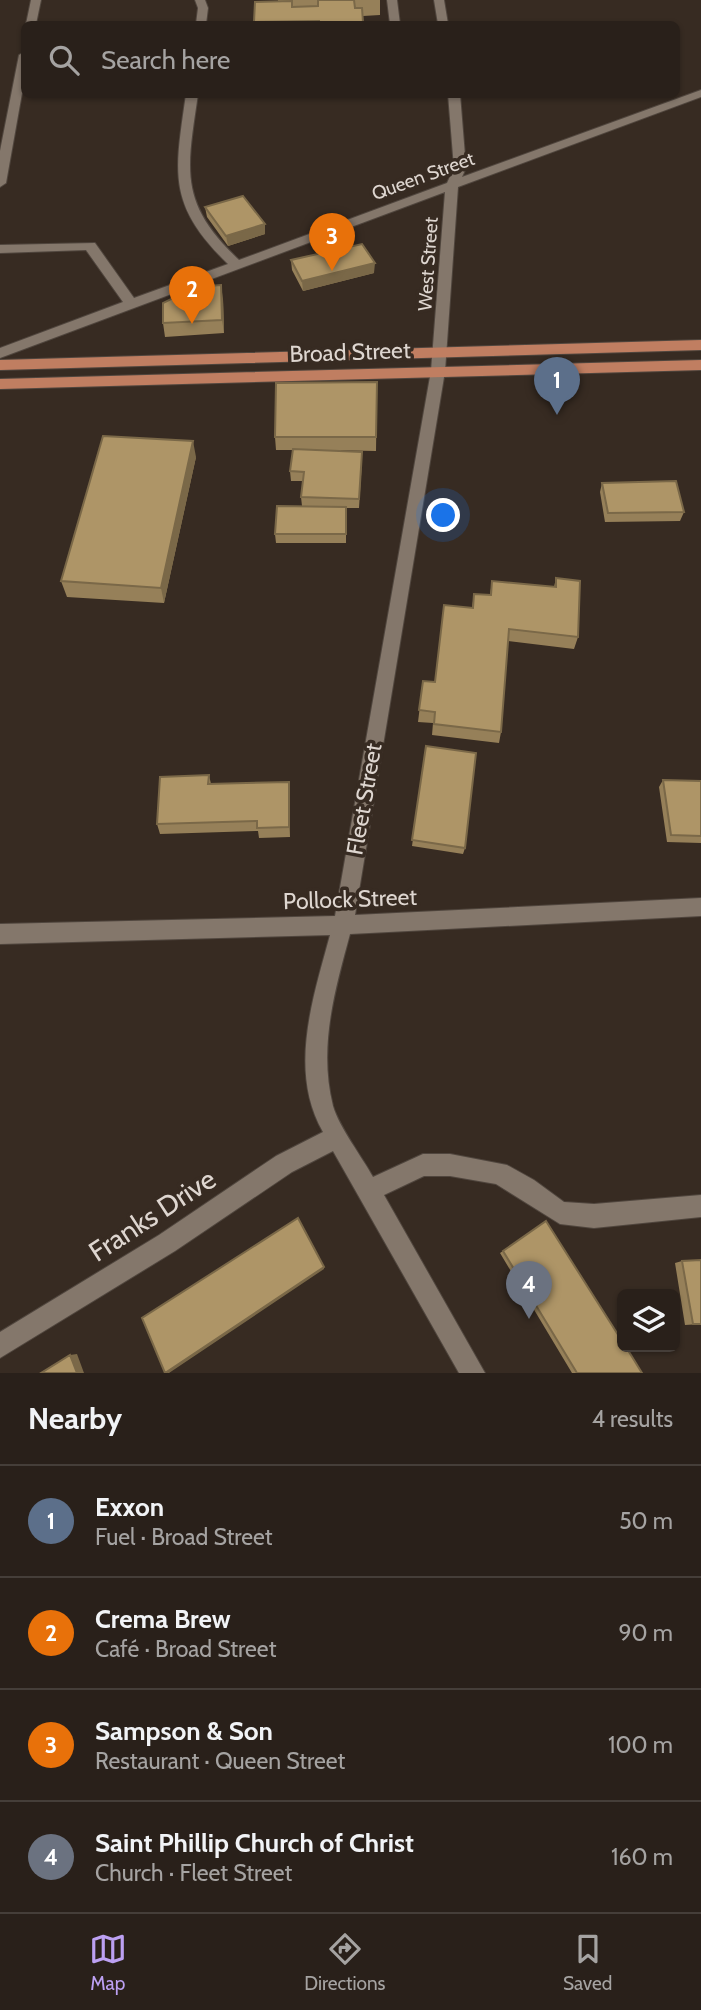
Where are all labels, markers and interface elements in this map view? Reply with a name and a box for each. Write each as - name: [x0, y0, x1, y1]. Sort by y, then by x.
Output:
- search box: [21, 21, 680, 98]
- icon: search: [45, 41, 83, 79]
- text: Search here: [101, 44, 230, 76]
- street label: Queen Street: [368, 147, 478, 205]
- pin: 3: [309, 213, 355, 271]
- street label: West Street: [413, 216, 443, 312]
- pin: 2: [169, 266, 215, 324]
- street label: Broad Street: [289, 336, 411, 368]
- pin: 1: [534, 357, 580, 415]
- your location: [426, 498, 460, 532]
- street label: Fleet Street: [340, 741, 388, 857]
- street label: Pollock Street: [283, 883, 418, 915]
- street label: Franks Drive: [82, 1161, 222, 1269]
- pin: 4: [506, 1261, 552, 1319]
- map controls: [617, 1289, 680, 1352]
- button: layers: [617, 1289, 680, 1352]
- text: Nearby: [28, 1400, 122, 1437]
- text: 4 results: [592, 1405, 673, 1433]
- text: Exxon: [95, 1491, 164, 1523]
- text: 1: [47, 1507, 55, 1535]
- text: 50 m: [619, 1507, 673, 1535]
- text: Fuel · Broad Street: [95, 1523, 273, 1551]
- text: Crema Brew: [95, 1603, 231, 1635]
- text: 2: [45, 1619, 57, 1647]
- text: 90 m: [619, 1619, 673, 1647]
- text: Café · Broad Street: [95, 1635, 276, 1663]
- text: Sampson & Son: [95, 1715, 273, 1747]
- text: 3: [45, 1731, 57, 1759]
- text: 100 m: [608, 1731, 673, 1759]
- text: Restaurant · Queen Street: [95, 1747, 345, 1775]
- text: Saint Phillip Church of Christ: [95, 1827, 414, 1859]
- text: 4: [44, 1843, 58, 1871]
- text: 160 m: [611, 1843, 673, 1871]
- text: Church · Fleet Street: [95, 1859, 292, 1887]
- tab: Map: [89, 1930, 127, 1995]
- tab: Directions: [304, 1930, 385, 1995]
- tab: Saved: [563, 1930, 612, 1995]

